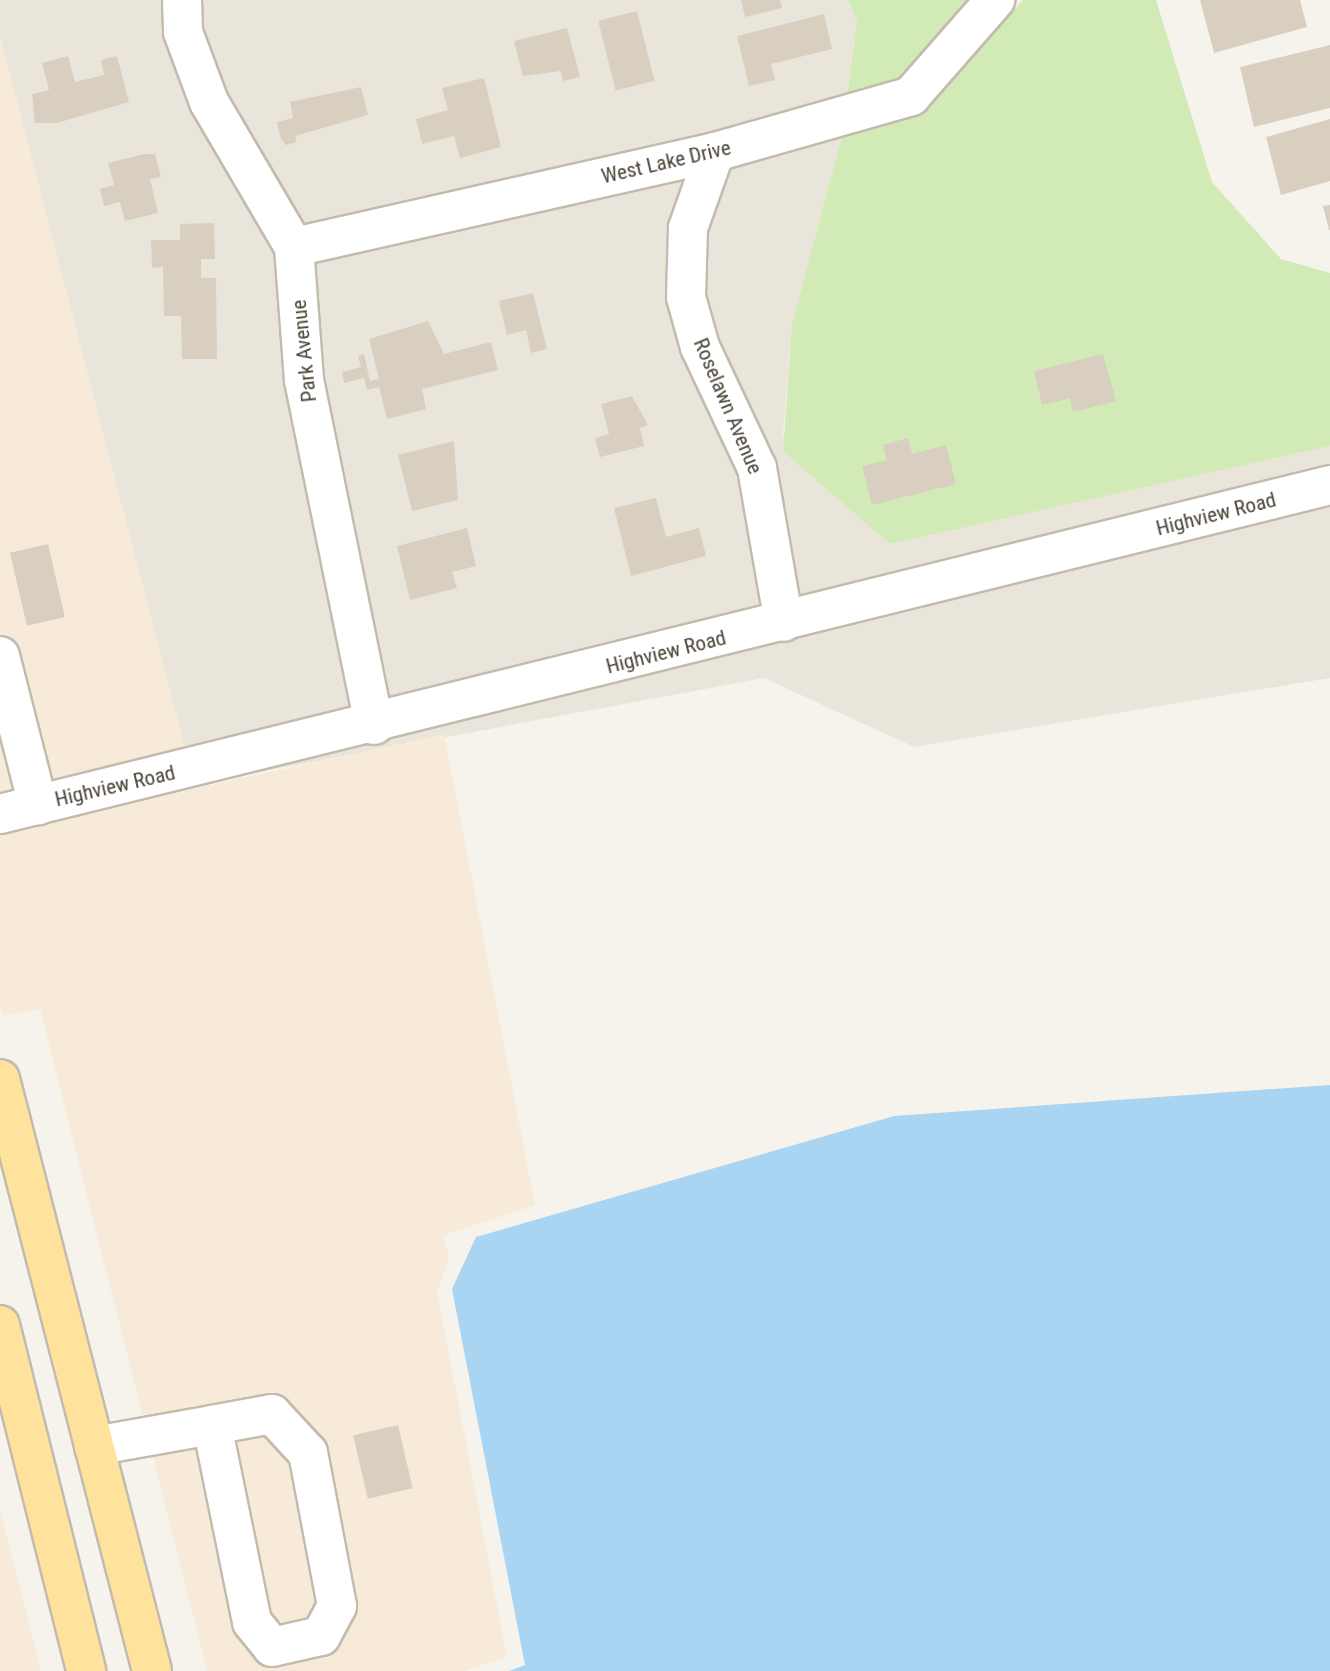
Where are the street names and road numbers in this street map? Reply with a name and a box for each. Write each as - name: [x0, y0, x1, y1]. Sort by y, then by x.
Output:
- street label: West Lake Drive: [599, 135, 733, 189]
- street label: Park Avenue: [286, 299, 322, 403]
- street label: Roselawn Avenue: [688, 334, 768, 478]
- street label: Highview Road: [1153, 487, 1279, 541]
- street label: Highview Road: [603, 625, 729, 679]
- street label: Highview Road: [52, 760, 178, 812]

